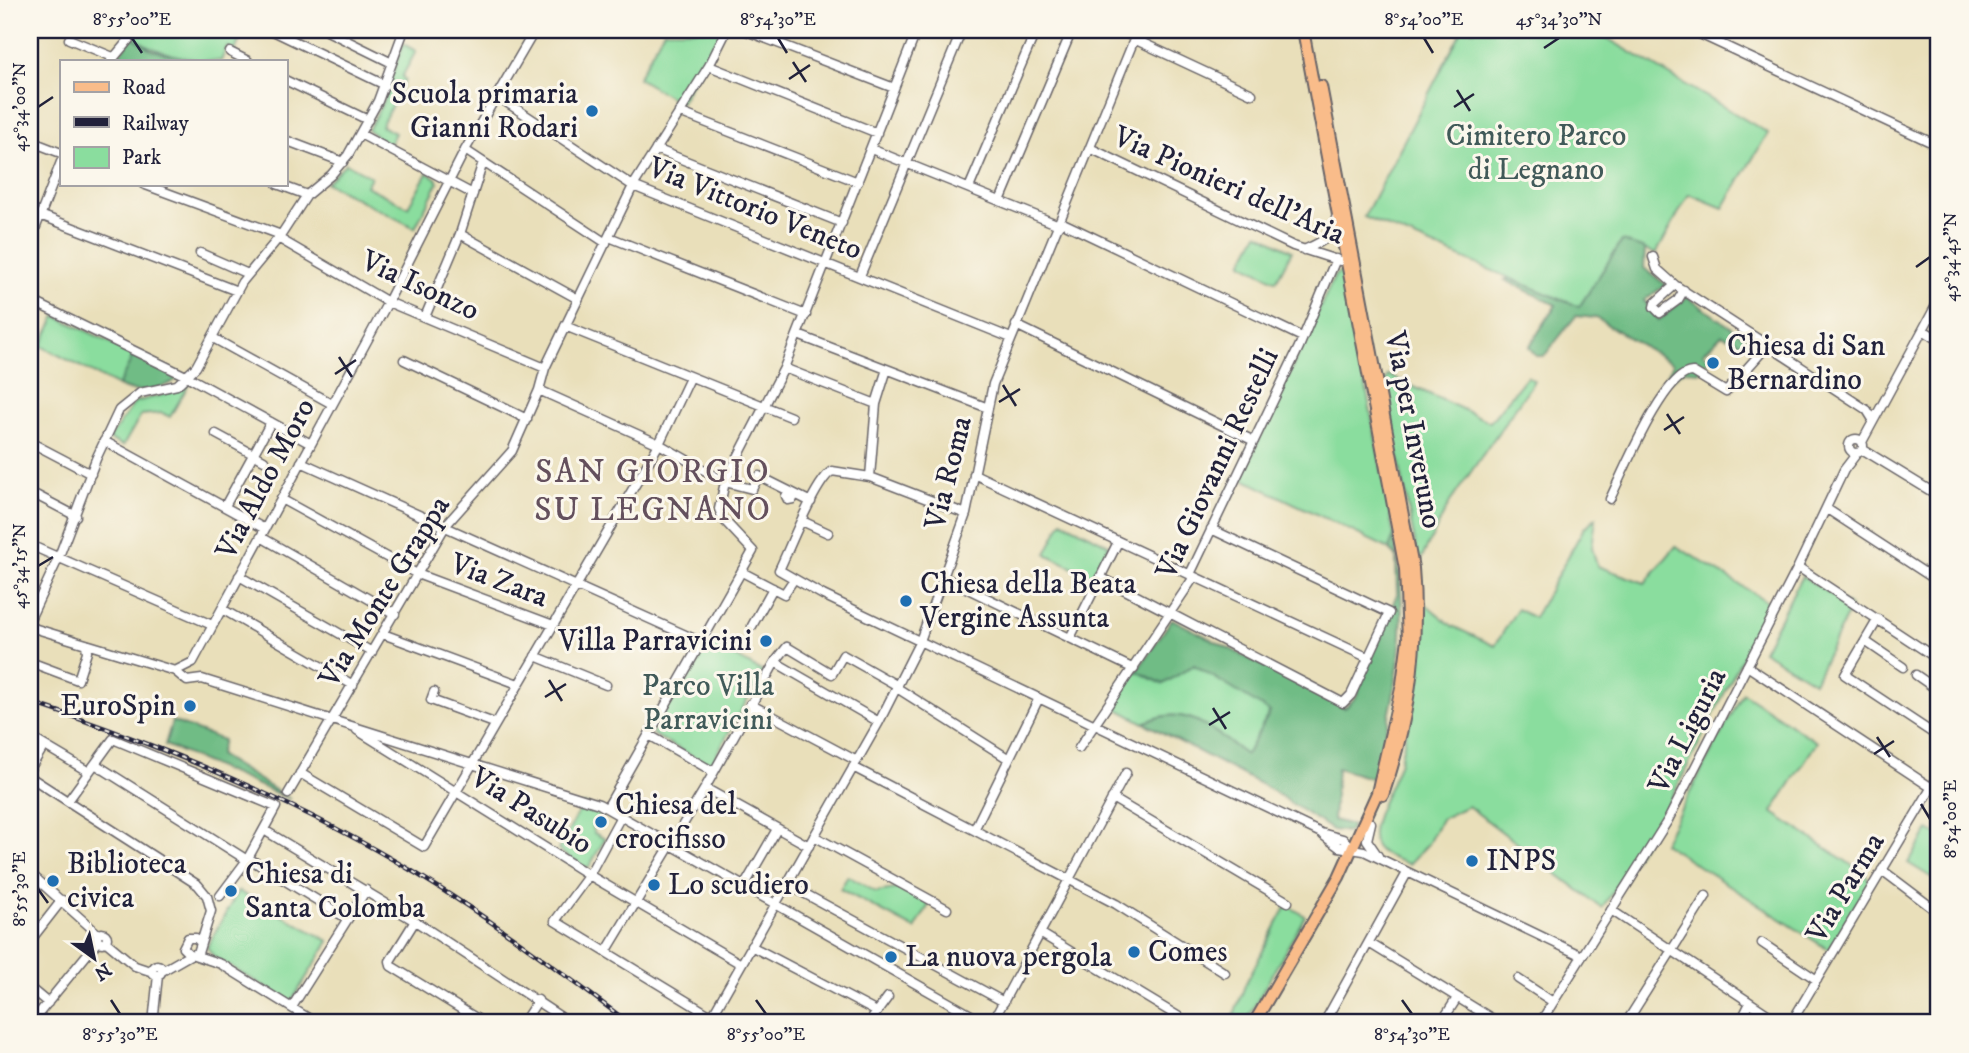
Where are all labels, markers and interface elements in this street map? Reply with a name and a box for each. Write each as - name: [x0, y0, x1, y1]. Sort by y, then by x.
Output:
- text: 8°55'00"E: [93, 9, 171, 31]
- text: 8°54'30"E: [740, 9, 816, 31]
- text: 8°54'00"E: [1385, 9, 1464, 31]
- text: 45°34'30"N: [1516, 9, 1603, 31]
- legend: [60, 60, 287, 186]
- text: 45°34'00"N: [9, 62, 31, 152]
- text: Road: [122, 75, 166, 101]
- place label: Scuola primaria Gianni Rodari: [391, 76, 578, 147]
- marker: Scuola primaria Gianni Rodari: [584, 103, 600, 119]
- text: Railway: [122, 111, 190, 137]
- street label: Via Pionieri dell'Aria: [1107, 118, 1351, 254]
- park label: Cimitero Parco di Legnano: [1446, 118, 1626, 189]
- text: Park: [122, 145, 162, 171]
- street label: Via Vittorio Veneto: [642, 149, 867, 269]
- text: 45°34'45"N: [1940, 212, 1962, 302]
- street label: Via Isonzo: [354, 242, 485, 329]
- street label: Via per Inveruno: [1376, 327, 1450, 532]
- place label: Chiesa di San Bernardino: [1727, 328, 1886, 399]
- street label: Via Giovanni Restelli: [1148, 343, 1288, 586]
- marker: Chiesa di San Bernardino: [1705, 355, 1721, 371]
- street label: Via Aldo Moro: [208, 392, 324, 567]
- street label: Via Roma: [917, 412, 981, 534]
- district label: SAN GIORGIO SU LEGNANO: [534, 452, 772, 531]
- street label: Via Monte Grappa: [311, 489, 459, 695]
- text: 45°34'15"N: [9, 523, 31, 609]
- street label: Via Zara: [444, 545, 553, 617]
- place label: Chiesa della Beata Vergine Assunta: [919, 566, 1136, 637]
- marker: Chiesa della Beata Vergine Assunta: [898, 593, 914, 609]
- place label: Villa Parravicini: [557, 623, 752, 660]
- marker: Villa Parravicini: [758, 633, 774, 649]
- street label: Via Liguria: [1640, 662, 1735, 801]
- park label: Parco Villa Parravicini: [642, 668, 774, 739]
- place label: EuroSpin: [60, 688, 176, 725]
- marker: EuroSpin: [182, 698, 198, 714]
- street label: Via Pasubio: [462, 759, 599, 863]
- text: 8°54'00"E: [1940, 779, 1962, 858]
- place label: Chiesa del crocifisso: [615, 787, 736, 858]
- marker: Chiesa del crocifisso: [593, 814, 609, 830]
- street label: Via Parma: [1798, 826, 1893, 951]
- place label: INPS: [1486, 843, 1556, 880]
- place label: Biblioteca civica: [67, 846, 187, 917]
- text: 8°55'30"E: [9, 851, 31, 927]
- marker: INPS: [1464, 853, 1480, 869]
- place label: Chiesa di Santa Colomba: [245, 856, 425, 927]
- place label: Lo scudiero: [668, 867, 809, 904]
- marker: Biblioteca civica: [45, 873, 61, 889]
- marker: Lo scudiero: [646, 877, 662, 893]
- marker: Chiesa di Santa Colomba: [223, 883, 239, 899]
- north arrow: [60, 923, 130, 993]
- place label: Comes: [1148, 934, 1227, 971]
- place label: La nuova pergola: [905, 939, 1113, 976]
- marker: Comes: [1126, 944, 1142, 960]
- marker: La nuova pergola: [883, 949, 899, 965]
- text: N: [89, 957, 115, 985]
- text: 8°55'30"E: [82, 1024, 158, 1046]
- text: 8°55'00"E: [727, 1024, 805, 1046]
- text: 8°54'30"E: [1374, 1024, 1450, 1046]

